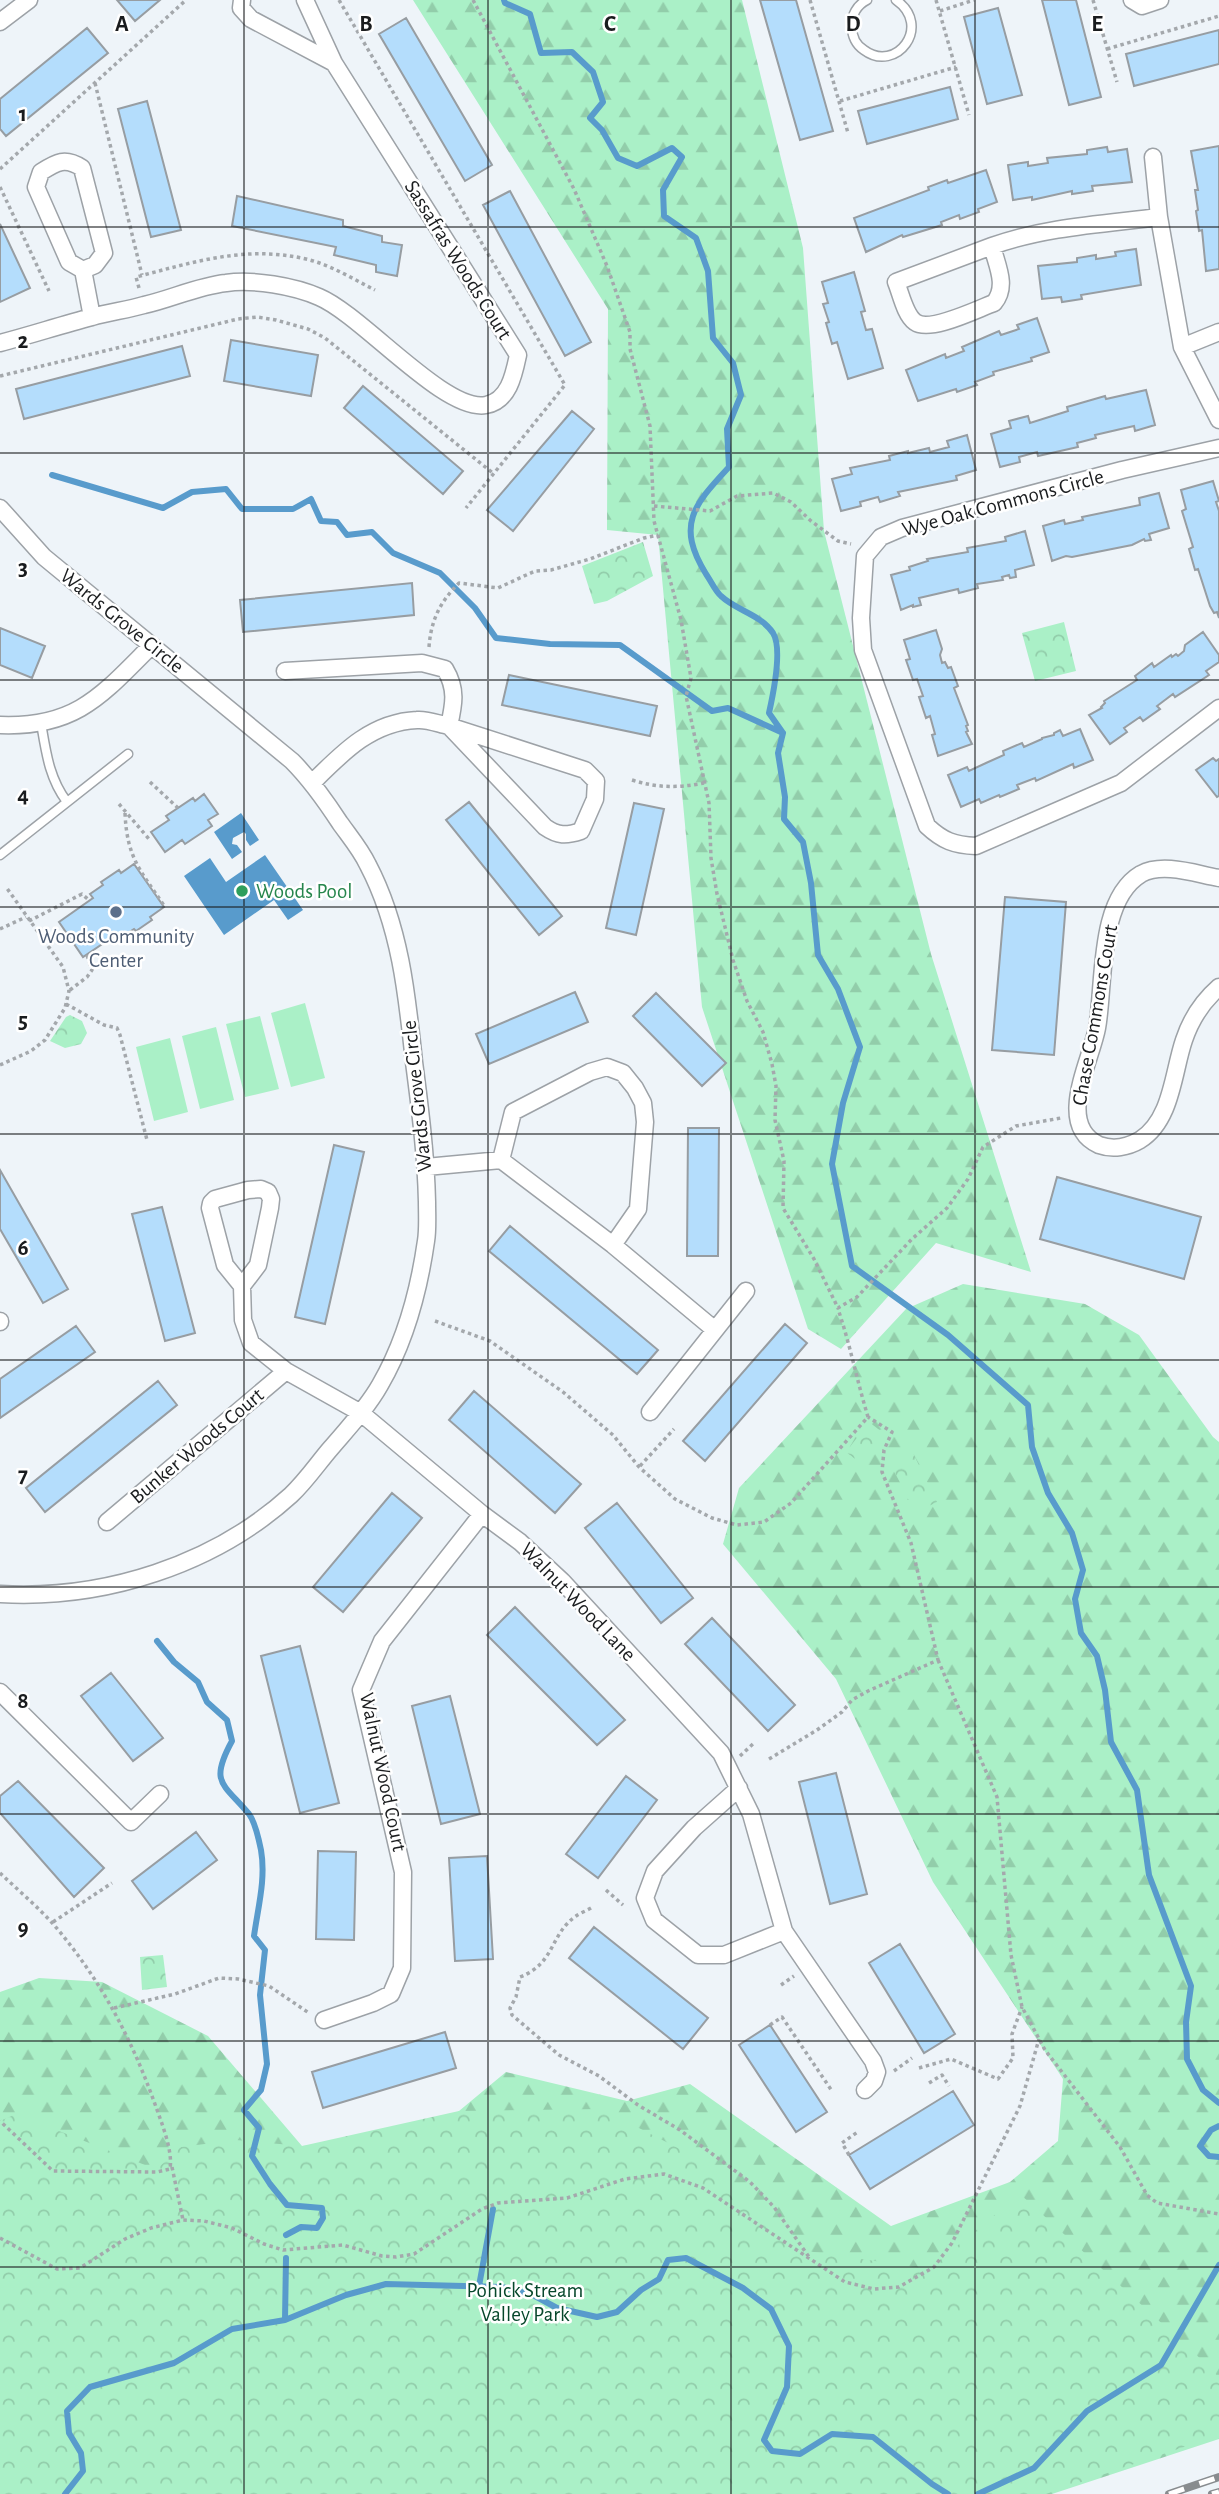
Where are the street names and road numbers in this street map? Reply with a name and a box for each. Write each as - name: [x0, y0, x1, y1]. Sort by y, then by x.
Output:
- street label: Sassafras Woods Court: [400, 177, 516, 344]
- street label: Wye Oak Commons Circle: [900, 466, 1106, 540]
- street label: Wards Grove Circle: [56, 565, 188, 677]
- street label: Chase Commons Court: [1069, 923, 1121, 1107]
- street label: Wards Grove Circle: [399, 1019, 435, 1173]
- street label: Bunker Woods Court: [126, 1384, 268, 1508]
- street label: Walnut Wood Lane: [516, 1539, 640, 1665]
- street label: Walnut Wood Court: [356, 1691, 410, 1854]

